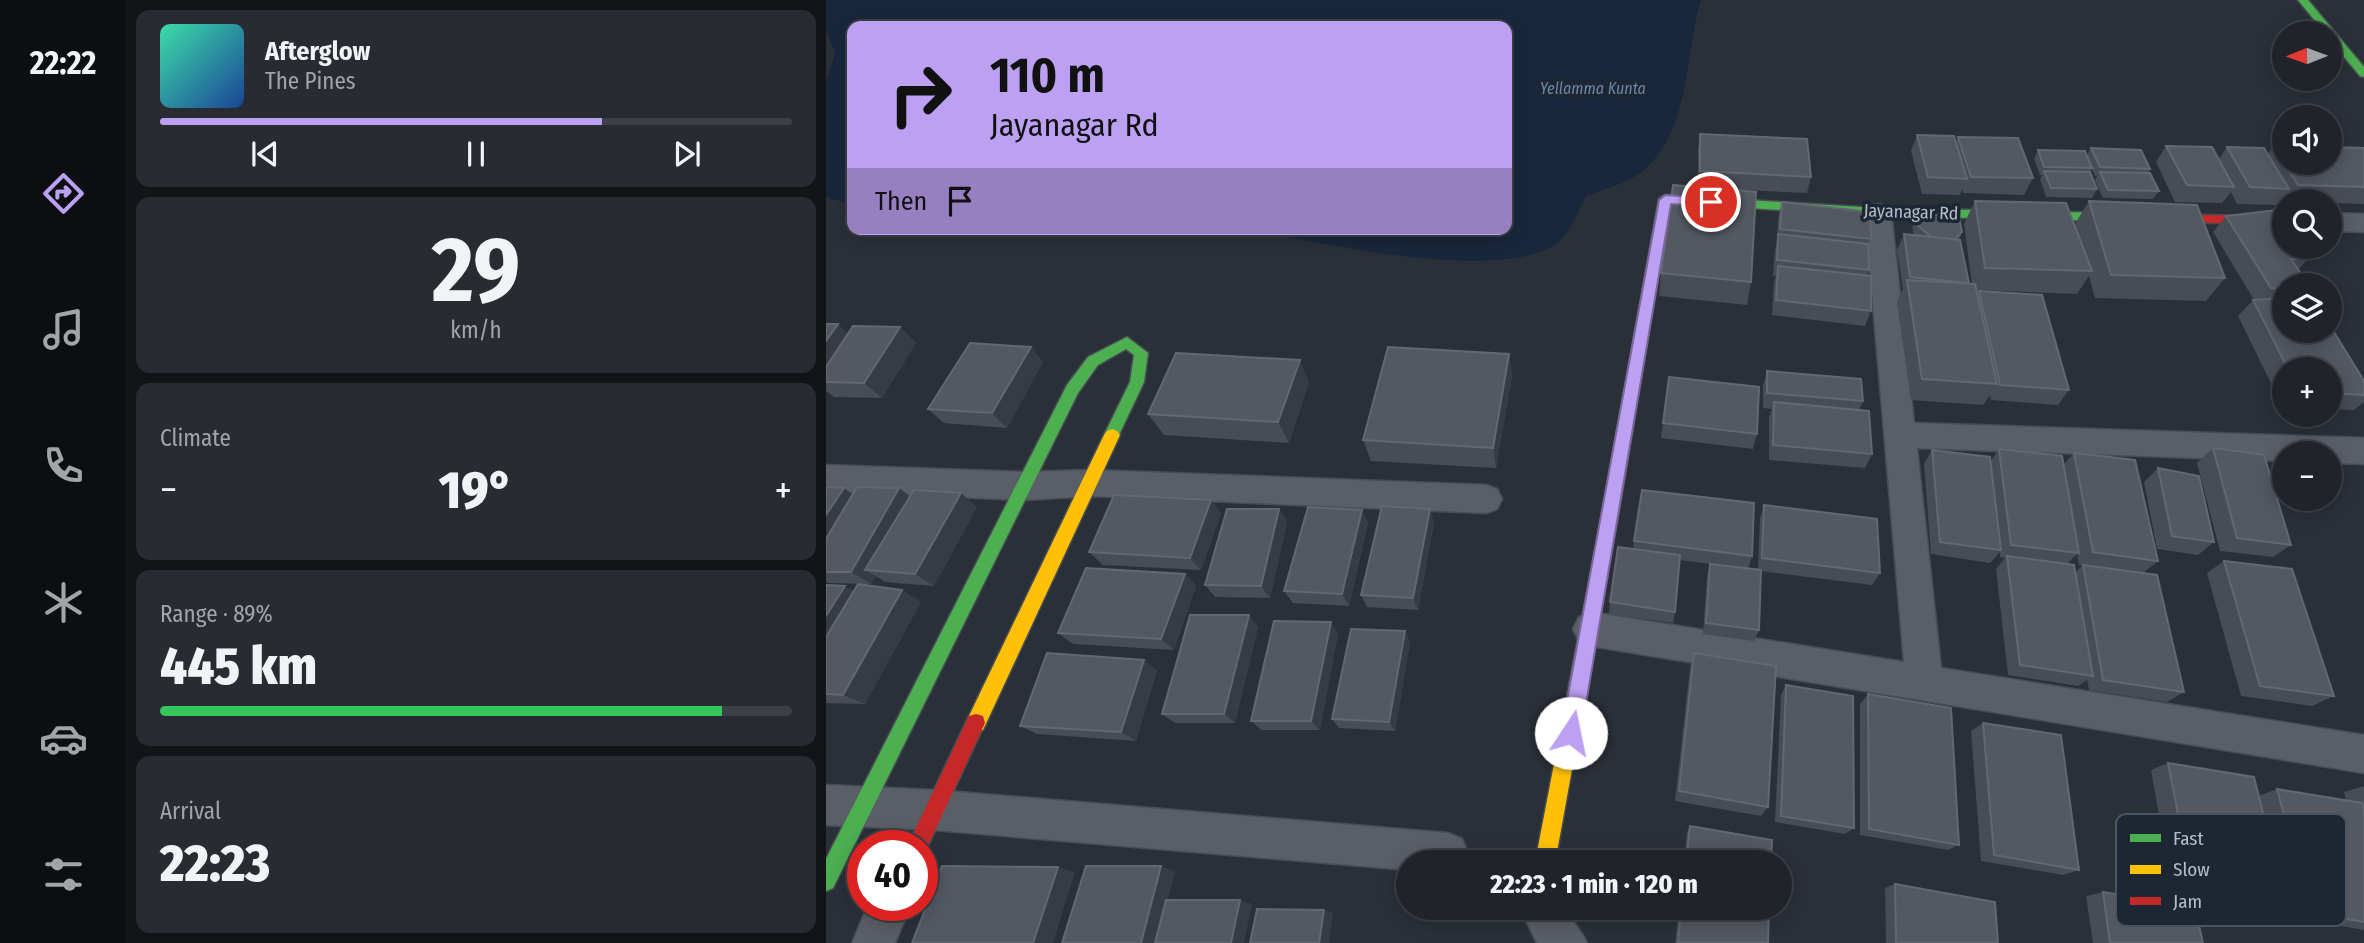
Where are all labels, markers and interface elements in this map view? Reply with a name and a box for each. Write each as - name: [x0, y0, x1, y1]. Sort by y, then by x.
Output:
- north arrow: [2272, 21, 2342, 91]
- map controls: [2272, 21, 2342, 511]
- text: Afterglow: [265, 36, 370, 67]
- text: 22:22: [30, 44, 96, 82]
- text: 110 m: [990, 46, 1105, 105]
- icon: right: [875, 49, 966, 140]
- text: The Pines: [265, 67, 356, 95]
- water label: Yellamma Kunta: [1540, 79, 1646, 98]
- button: sound: [2272, 105, 2342, 175]
- text: Jayanagar Rd: [990, 106, 1159, 144]
- icon: previous: [246, 135, 284, 173]
- icon: pause: [457, 135, 495, 173]
- icon: next: [668, 135, 706, 173]
- icon: directions: [39, 169, 88, 218]
- pin: [1681, 172, 1741, 232]
- icon: arrive: [941, 182, 979, 220]
- icon: arrive: [1692, 183, 1730, 221]
- text: Then: [875, 186, 927, 217]
- button: search: [2272, 189, 2342, 259]
- street label: Jayanagar Rd: [1863, 199, 1959, 225]
- text: 29: [432, 216, 520, 325]
- button: layers: [2272, 273, 2342, 343]
- icon: music: [39, 305, 88, 354]
- text: km/h: [450, 316, 502, 344]
- button: +: [2272, 357, 2342, 427]
- text: Climate: [160, 424, 231, 452]
- icon: phone: [39, 441, 88, 490]
- button: −: [2272, 441, 2342, 511]
- text: 19°: [439, 459, 513, 522]
- text: −: [160, 467, 177, 513]
- text: +: [775, 467, 792, 513]
- icon: climate: [39, 578, 88, 627]
- text: Range · 89%: [160, 600, 273, 628]
- text: 445 km: [160, 635, 317, 698]
- position arrow: [1534, 696, 1608, 770]
- icon: car: [39, 714, 88, 763]
- text: Arrival: [160, 797, 221, 825]
- legend: [2116, 814, 2346, 926]
- text: Fast: [2173, 827, 2204, 850]
- speed limit sign: 40: [847, 830, 938, 921]
- text: 22:23: [160, 832, 270, 895]
- icon: filters: [39, 850, 88, 899]
- text: Slow: [2173, 858, 2210, 881]
- text: 22:23 · 1 min · 120 m: [1490, 869, 1698, 900]
- text: Jam: [2173, 890, 2202, 913]

